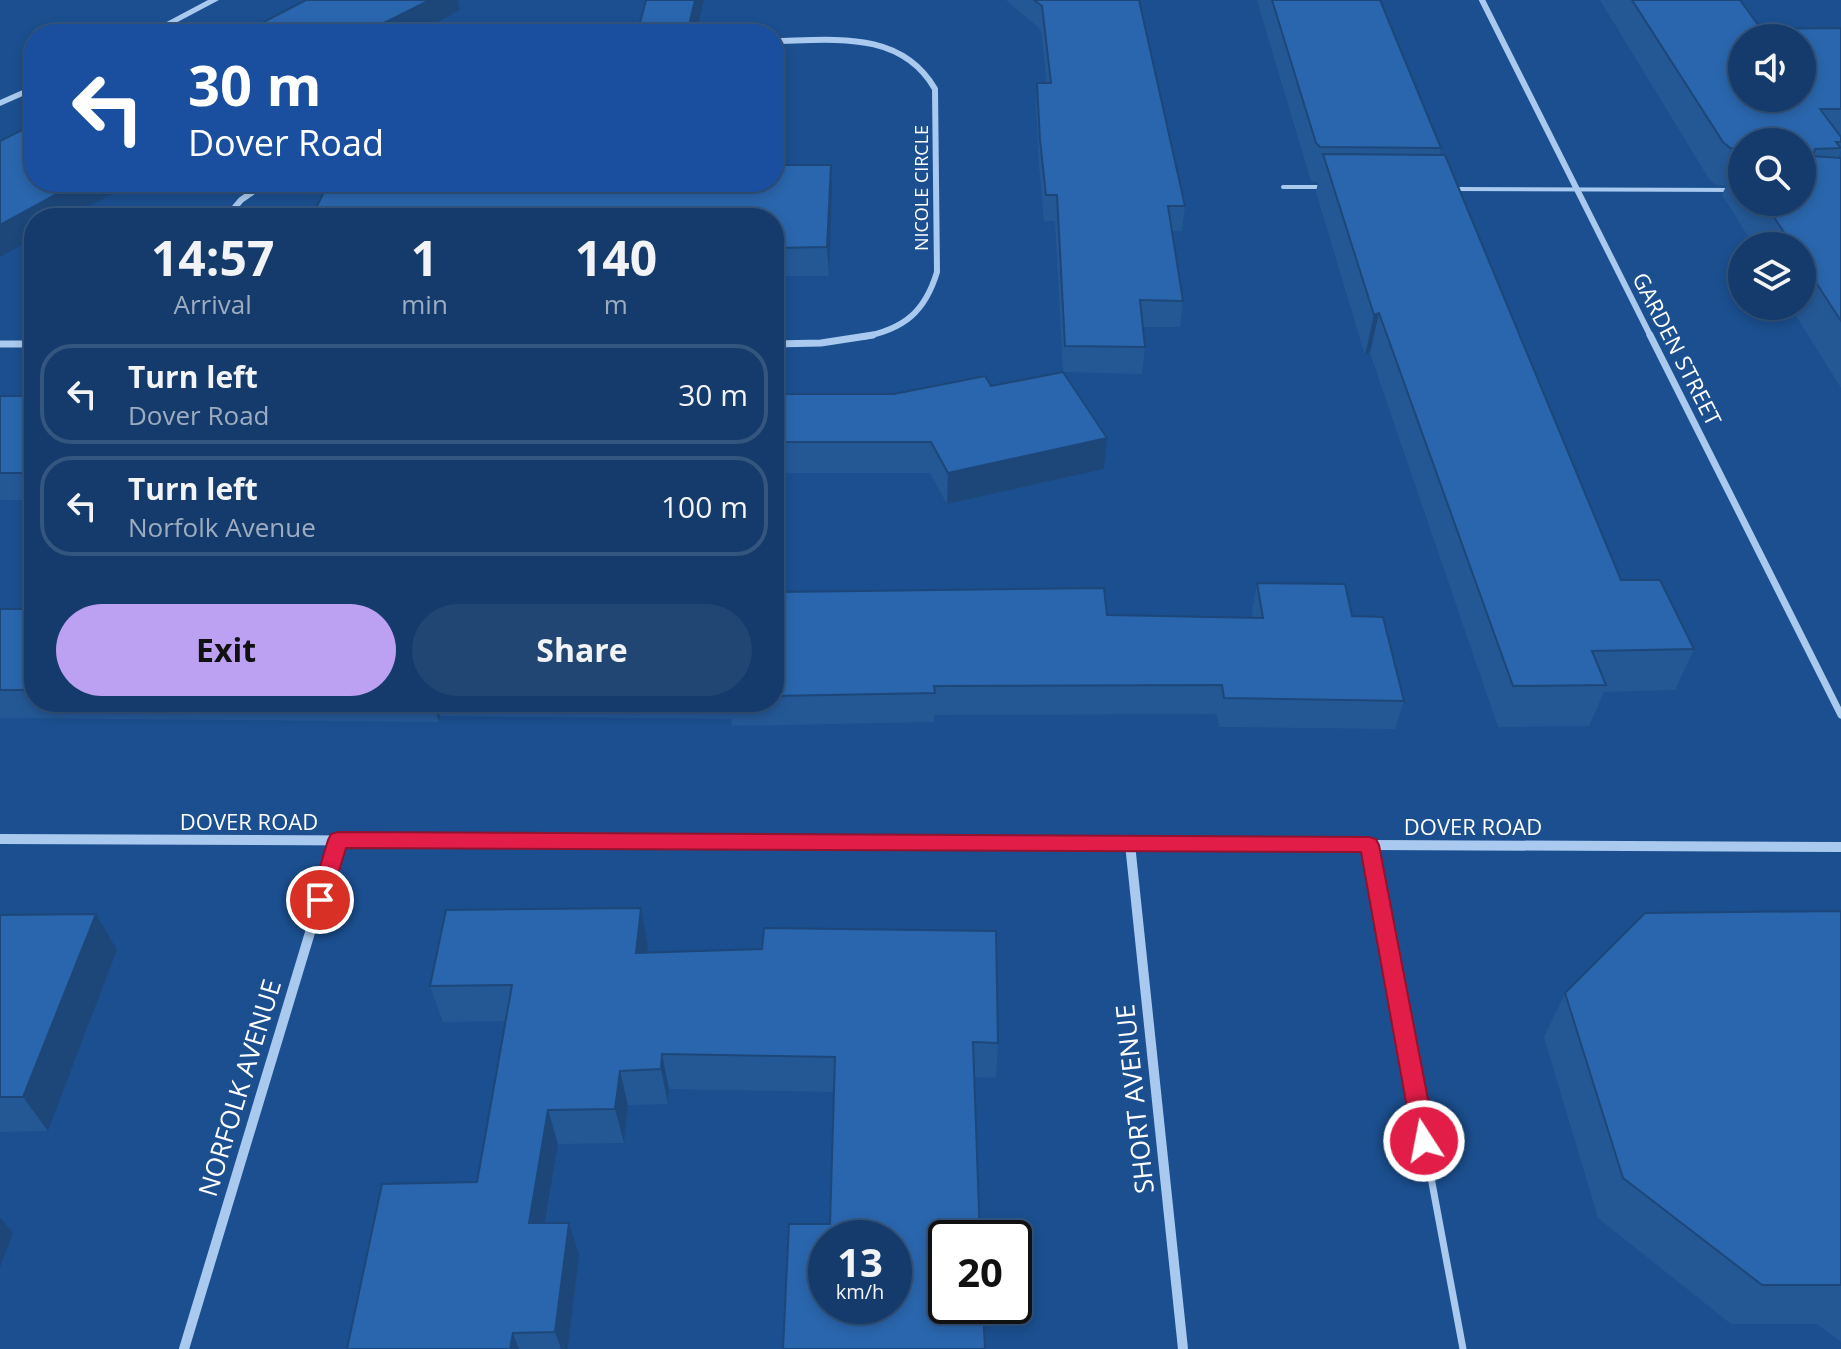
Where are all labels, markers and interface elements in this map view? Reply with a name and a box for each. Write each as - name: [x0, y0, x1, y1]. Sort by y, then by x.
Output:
- map controls: [1728, 24, 1816, 320]
- button: sound: [1728, 24, 1816, 112]
- text: 30 m: [188, 46, 322, 122]
- icon: left: [56, 56, 160, 160]
- text: Dover Road: [188, 118, 384, 167]
- street label: NICOLE CIRCLE: [909, 125, 933, 251]
- button: search: [1728, 128, 1816, 216]
- text: 14:57: [151, 225, 274, 290]
- text: 1: [411, 225, 438, 290]
- text: 140: [575, 225, 657, 290]
- button: layers: [1728, 232, 1816, 320]
- street label: GARDEN STREET: [1626, 267, 1729, 430]
- text: Arrival: [173, 286, 252, 322]
- text: min: [401, 286, 448, 322]
- text: m: [604, 286, 628, 322]
- text: Turn left: [128, 356, 258, 397]
- icon: left: [60, 372, 104, 416]
- text: 30 m: [678, 374, 748, 415]
- text: Dover Road: [128, 397, 270, 433]
- text: Turn left: [128, 468, 258, 509]
- icon: left: [60, 484, 104, 528]
- text: 100 m: [661, 486, 748, 527]
- text: Norfolk Avenue: [128, 509, 316, 545]
- button: Exit: [56, 604, 396, 696]
- button: Share: [412, 604, 752, 696]
- street label: DOVER ROAD: [180, 806, 318, 836]
- street label: DOVER ROAD: [1404, 811, 1542, 841]
- pin: [286, 866, 354, 934]
- icon: arrive: [298, 878, 342, 922]
- street label: NORFOLK AVENUE: [189, 975, 289, 1201]
- street label: SHORT AVENUE: [1106, 1003, 1162, 1196]
- position arrow: [1382, 1099, 1466, 1183]
- speed limit sign: 20: [928, 1220, 1032, 1324]
- text: 13: [837, 1234, 883, 1289]
- text: km/h: [836, 1278, 884, 1305]

